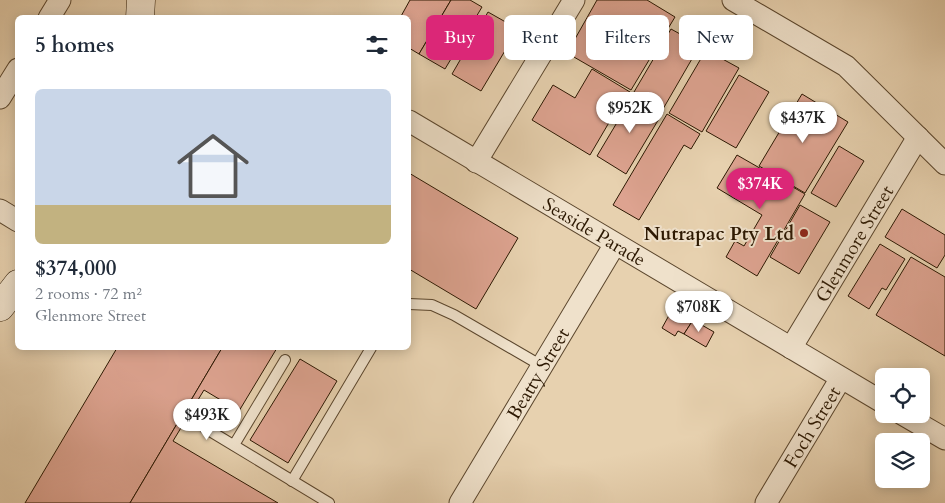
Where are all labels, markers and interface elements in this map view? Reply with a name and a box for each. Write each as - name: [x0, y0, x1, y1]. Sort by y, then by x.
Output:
- chip: Buy: [426, 15, 494, 60]
- chip: Rent: [504, 15, 576, 60]
- chip: Filters: [586, 15, 669, 60]
- chip: New: [679, 15, 753, 60]
- text: 5 homes: [35, 31, 114, 60]
- icon: filters: [363, 31, 391, 59]
- pin: $952K: [595, 92, 665, 134]
- text: $952K: [607, 97, 653, 119]
- pin: $437K: [768, 102, 838, 144]
- text: $437K: [780, 107, 826, 129]
- icon: home: [168, 121, 258, 211]
- pin: $374K: [725, 168, 795, 210]
- text: $374K: [737, 173, 783, 195]
- street label: Glenmore Street: [810, 181, 900, 307]
- street label: Seaside Parade: [538, 192, 650, 273]
- place label: Nutrapac Pty Ltd: [644, 221, 794, 247]
- marker: Nutrapac Pty Ltd: [798, 227, 810, 239]
- text: $374,000: [35, 254, 116, 283]
- text: 2 rooms · 72 m²: [35, 283, 142, 305]
- pin: $708K: [664, 290, 734, 333]
- text: $708K: [676, 296, 722, 318]
- text: Glenmore Street: [35, 305, 146, 327]
- street label: Beatty Street: [501, 323, 576, 425]
- map controls: [875, 368, 930, 488]
- button: locate: [875, 368, 930, 423]
- street label: Foch Street: [778, 381, 847, 473]
- pin: $493K: [172, 398, 242, 441]
- text: $493K: [184, 404, 230, 426]
- button: layers: [875, 433, 930, 488]

